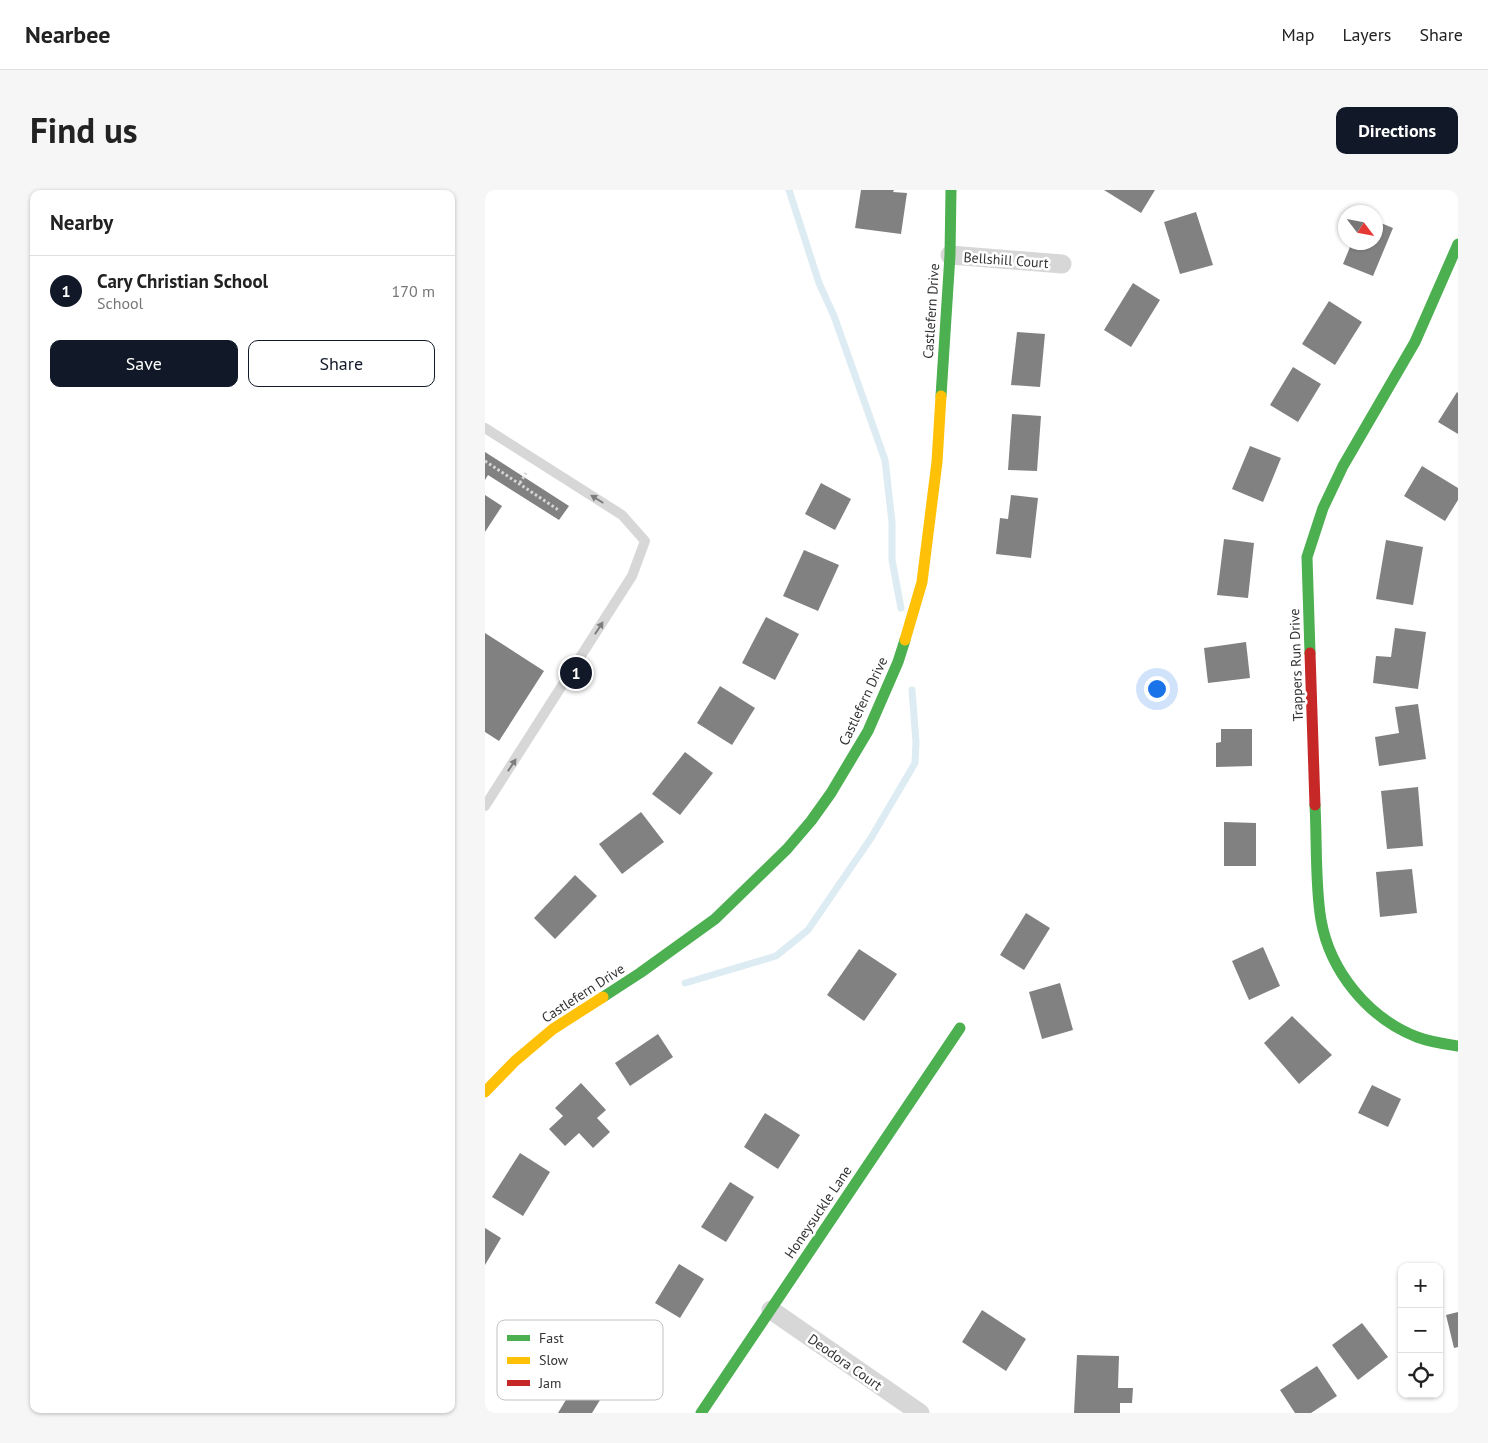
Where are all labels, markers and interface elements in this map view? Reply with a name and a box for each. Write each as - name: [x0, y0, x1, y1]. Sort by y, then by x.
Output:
- text: Nearbee: [25, 19, 110, 50]
- text: Map: [1282, 23, 1314, 46]
- text: Layers: [1342, 23, 1391, 46]
- text: Share: [1419, 23, 1463, 46]
- text: Find us: [30, 107, 138, 153]
- button: Directions: [1336, 107, 1458, 154]
- north arrow: [1338, 205, 1383, 250]
- text: Nearby: [50, 209, 113, 236]
- street label: Bellshill Court: [963, 248, 1049, 272]
- street label: Castlefern Drive: [919, 263, 943, 359]
- text: Cary Christian School: [97, 269, 268, 293]
- text: 1: [61, 281, 71, 301]
- text: 170 m: [392, 281, 435, 301]
- text: School: [97, 293, 143, 313]
- button: Save: [50, 340, 238, 387]
- button: Share: [248, 340, 435, 387]
- one-way arrow: [591, 495, 604, 504]
- street label: Trappers Run Drive: [1285, 608, 1307, 722]
- one-way arrow: [594, 621, 604, 635]
- pin: 1: [560, 654, 592, 692]
- street label: Castlefern Drive: [835, 654, 891, 748]
- your location: [1144, 676, 1170, 702]
- one-way arrow: [507, 758, 516, 772]
- street label: Castlefern Drive: [538, 959, 628, 1027]
- street label: Honeysuckle Lane: [780, 1162, 856, 1262]
- map controls: [1398, 1263, 1443, 1398]
- button: +: [1398, 1263, 1443, 1308]
- button: −: [1398, 1308, 1443, 1353]
- legend: [497, 1320, 663, 1400]
- text: Fast: [539, 1329, 564, 1347]
- street label: Deodora Court: [804, 1330, 886, 1394]
- text: Slow: [539, 1351, 569, 1369]
- button: locate: [1398, 1353, 1443, 1398]
- text: Jam: [538, 1374, 561, 1392]

